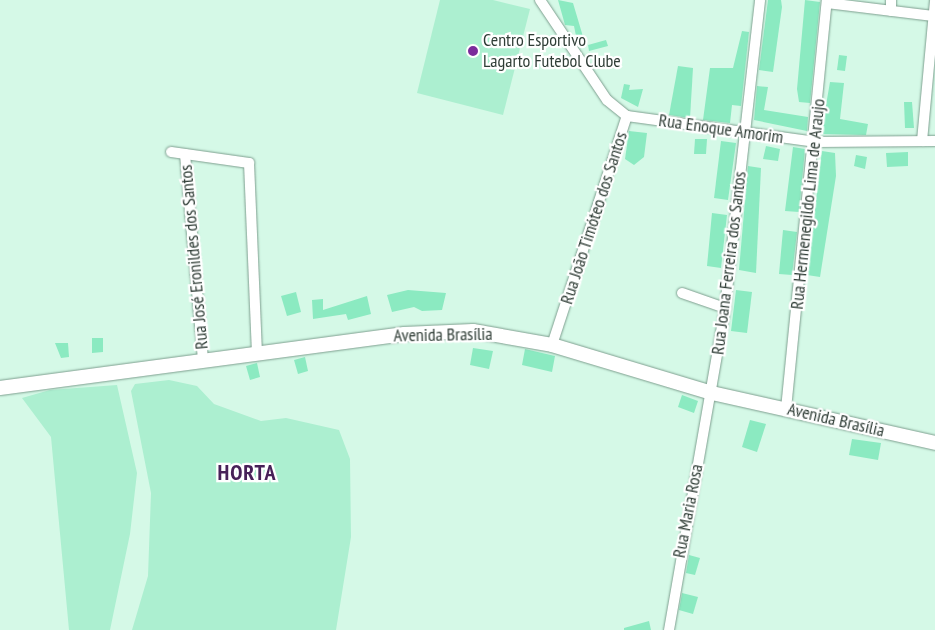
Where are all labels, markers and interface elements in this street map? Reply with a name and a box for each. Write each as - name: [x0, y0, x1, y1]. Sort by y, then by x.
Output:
- place label: Centro Esportivo Lagarto Futebol Clube: [483, 30, 621, 72]
- marker: Centro Esportivo Lagarto Futebol Clube: [467, 45, 479, 57]
- street label: Rua Hermenegildo Lima de Araujo: [786, 97, 830, 311]
- street label: Rua Enoque Amorim: [657, 110, 785, 148]
- street label: Rua João Timóteo dos Santos: [556, 129, 632, 307]
- street label: Rua José Eronildes dos Santos: [175, 164, 213, 350]
- street label: Rua Joana Ferreira dos Santos: [707, 170, 751, 356]
- street label: Avenida Brasília: [393, 323, 493, 347]
- street label: Avenida Brasília: [785, 398, 887, 442]
- district label: HORTA: [217, 460, 277, 486]
- street label: Rua Maria Rosa: [668, 462, 708, 560]

